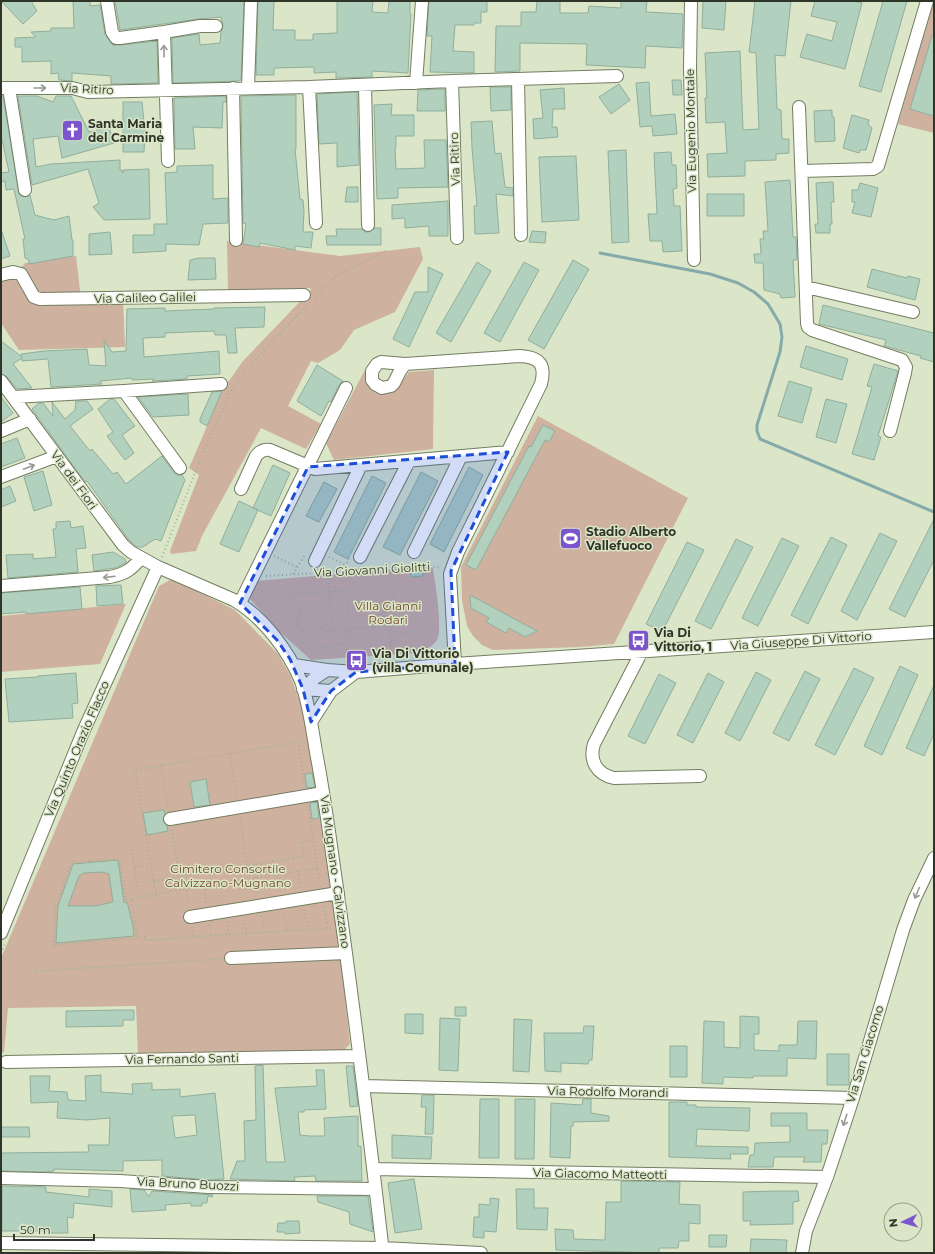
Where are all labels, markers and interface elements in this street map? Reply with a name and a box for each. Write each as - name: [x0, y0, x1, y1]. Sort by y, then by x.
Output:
- one-way arrow: [161, 45, 168, 58]
- street label: Via Eugenio Montale: [682, 69, 699, 193]
- street label: Via Ritiro: [60, 80, 114, 97]
- one-way arrow: [33, 84, 46, 92]
- place label: Santa Maria del Carmine: [88, 116, 165, 145]
- church icon: Santa Maria del Carmine: [59, 118, 85, 144]
- street label: Via Ritiro: [446, 132, 463, 186]
- street label: Via Galileo Galilei: [94, 289, 196, 306]
- street label: Via dei Fiori: [48, 447, 101, 512]
- one-way arrow: [22, 462, 34, 470]
- place label: Stadio Alberto Vallefuoco: [585, 524, 676, 553]
- sports icon: Stadio Alberto Vallefuoco: [558, 526, 584, 552]
- street label: Via Giovanni Giolitti: [313, 559, 431, 580]
- one-way arrow: [103, 573, 116, 581]
- park label: Villa Gianni Rodari: [354, 598, 422, 627]
- place label: Via Di Vittorio, 1: [653, 625, 712, 654]
- bus stop icon: Via Di Vittorio, 1: [626, 627, 652, 653]
- street label: Via Giuseppe Di Vittorio: [730, 628, 872, 653]
- place label: Via Di Vittorio (villa Comunale): [371, 646, 473, 675]
- bus stop icon: Via Di Vittorio (villa Comunale): [344, 648, 370, 674]
- street label: Via Quinto Orazio Flacco: [41, 678, 112, 819]
- street label: Via Mugnano - Calvizzano: [317, 794, 354, 949]
- park label: Cimitero Consortile Calvizzano-Mugnano: [165, 861, 291, 890]
- one-way arrow: [913, 886, 921, 898]
- street label: Via San Giacomo: [843, 1003, 887, 1105]
- street label: Via Fernando Santi: [125, 1050, 239, 1067]
- street label: Via Rodolfo Morandi: [547, 1083, 669, 1100]
- one-way arrow: [841, 1114, 849, 1126]
- street label: Via Giacomo Matteotti: [533, 1165, 667, 1182]
- street label: Via Bruno Buozzi: [137, 1173, 240, 1194]
- north arrow: [883, 1202, 923, 1242]
- scale bar: [14, 1216, 94, 1242]
- text: N: [886, 1218, 900, 1228]
- text: 50 m: [20, 1222, 51, 1237]

